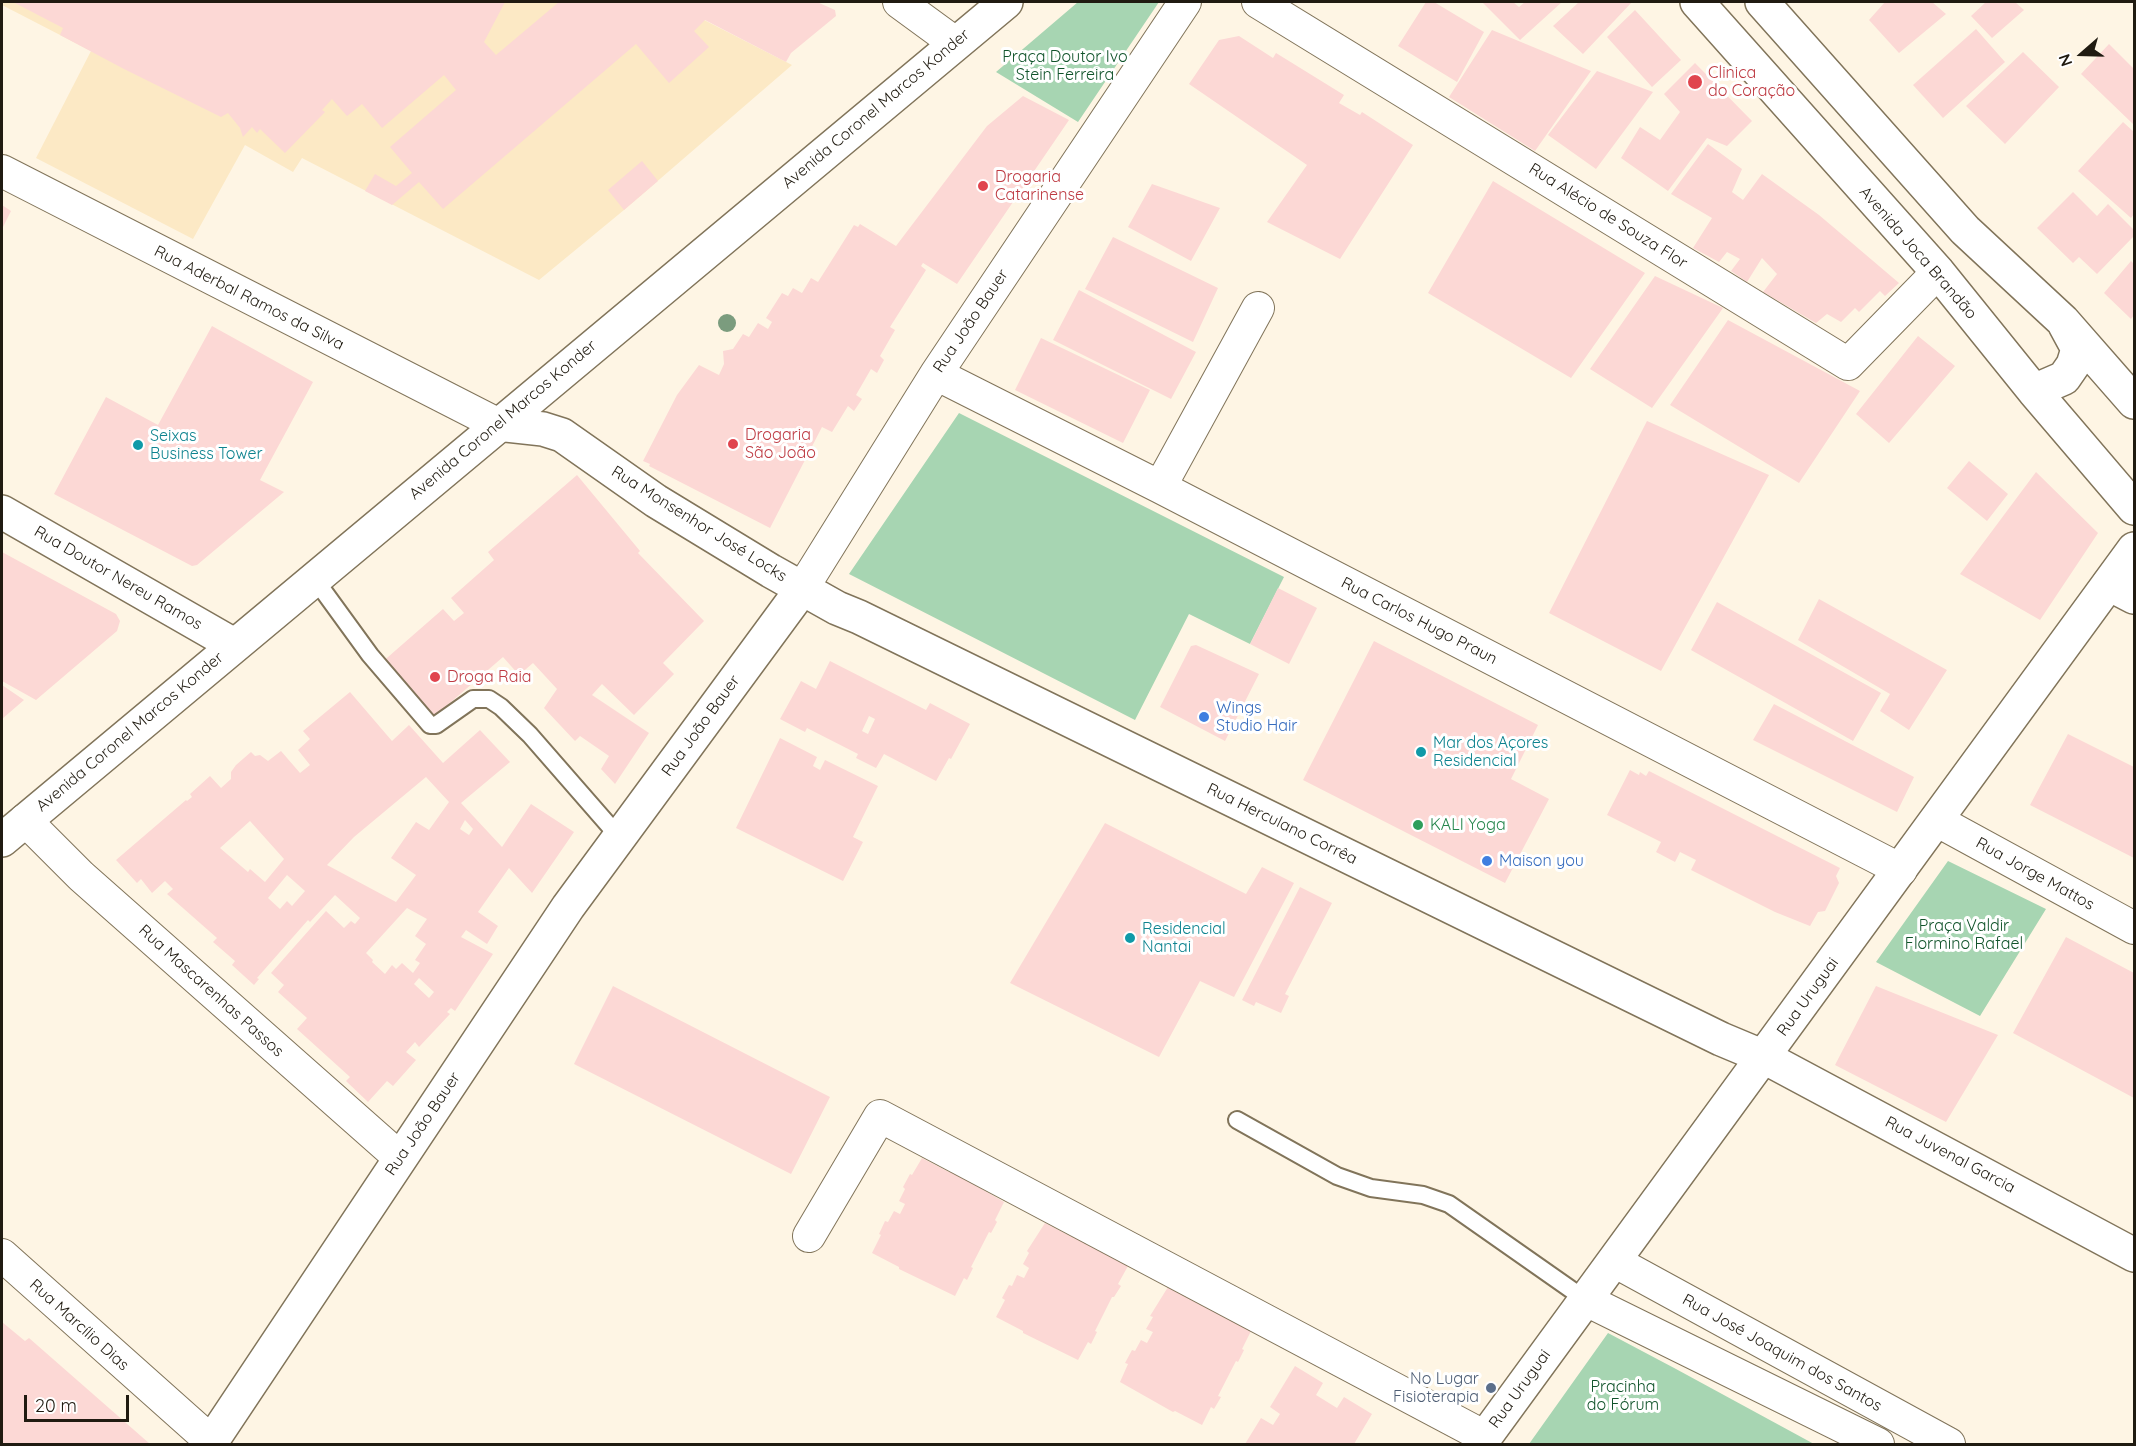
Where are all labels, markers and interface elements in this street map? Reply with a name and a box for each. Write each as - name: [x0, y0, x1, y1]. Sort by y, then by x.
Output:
- north arrow: [2052, 24, 2112, 84]
- street label: Avenida Coronel Marcos Konder: [778, 25, 974, 193]
- park label: Praça Doutor Ivo Stein Ferreira: [1002, 47, 1128, 85]
- text: N: [2054, 51, 2076, 69]
- place label: Clinica do Coração: [1708, 63, 1795, 101]
- marker: Clinica do Coração: [1686, 73, 1704, 91]
- street label: Rua Alécio de Souza Flor: [1525, 159, 1691, 273]
- place label: Drogaria Catarinense: [995, 167, 1084, 205]
- marker: Drogaria Catarinense: [976, 179, 990, 193]
- street label: Avenida Joca Brandão: [1855, 183, 1981, 323]
- street label: Rua Aderbal Ramos da Silva: [151, 242, 347, 354]
- street label: Rua João Bauer: [929, 266, 1013, 376]
- street label: Avenida Coronel Marcos Konder: [405, 336, 601, 504]
- place label: Drogaria São João: [745, 425, 816, 463]
- place label: Seixas Business Tower: [150, 426, 263, 464]
- marker: Drogaria São João: [726, 437, 740, 451]
- marker: Seixas Business Tower: [131, 438, 145, 452]
- street label: Rua Monsenhor José Locks: [608, 462, 790, 586]
- street label: Rua Doutor Nereu Ramos: [31, 522, 205, 634]
- street label: Rua Carlos Hugo Praun: [1338, 573, 1500, 669]
- street label: Avenida Coronel Marcos Konder: [32, 648, 228, 816]
- place label: Droga Raia: [447, 667, 532, 687]
- marker: Droga Raia: [428, 670, 442, 684]
- street label: Rua João Bauer: [658, 672, 744, 780]
- place label: Wings Studio Hair: [1216, 698, 1297, 736]
- marker: Wings Studio Hair: [1197, 710, 1211, 724]
- place label: Mar dos Açores Residencial: [1433, 733, 1548, 771]
- marker: Mar dos Açores Residencial: [1414, 745, 1428, 759]
- street label: Rua Herculano Corrêa: [1204, 779, 1360, 869]
- place label: KALI Yoga: [1430, 815, 1506, 835]
- marker: KALI Yoga: [1411, 818, 1425, 832]
- street label: Rua Jorge Mattos: [1972, 834, 2098, 914]
- place label: Maison you: [1499, 851, 1584, 871]
- marker: Maison you: [1480, 854, 1494, 868]
- park label: Praça Valdir Flormino Rafael: [1905, 916, 2023, 954]
- place label: Residencial Nantai: [1142, 919, 1226, 957]
- street label: Rua Mascarenhas Passos: [135, 921, 287, 1061]
- marker: Residencial Nantai: [1123, 931, 1137, 945]
- street label: Rua Uruguai: [1773, 954, 1843, 1040]
- street label: Rua João Bauer: [381, 1069, 465, 1179]
- street label: Rua Juvenal Garcia: [1882, 1113, 2018, 1197]
- street label: Rua Marcílio Dias: [25, 1275, 133, 1375]
- street label: Rua José Joaquim dos Santos: [1679, 1290, 1885, 1416]
- street label: Rua Uruguai: [1485, 1346, 1555, 1432]
- place label: No Lugar Fisioterapia: [1393, 1369, 1479, 1407]
- park label: Pracinha do Fórum: [1587, 1377, 1659, 1415]
- marker: No Lugar Fisioterapia: [1484, 1381, 1498, 1395]
- scale bar: [27, 1383, 132, 1421]
- text: 20 m: [35, 1394, 77, 1417]

